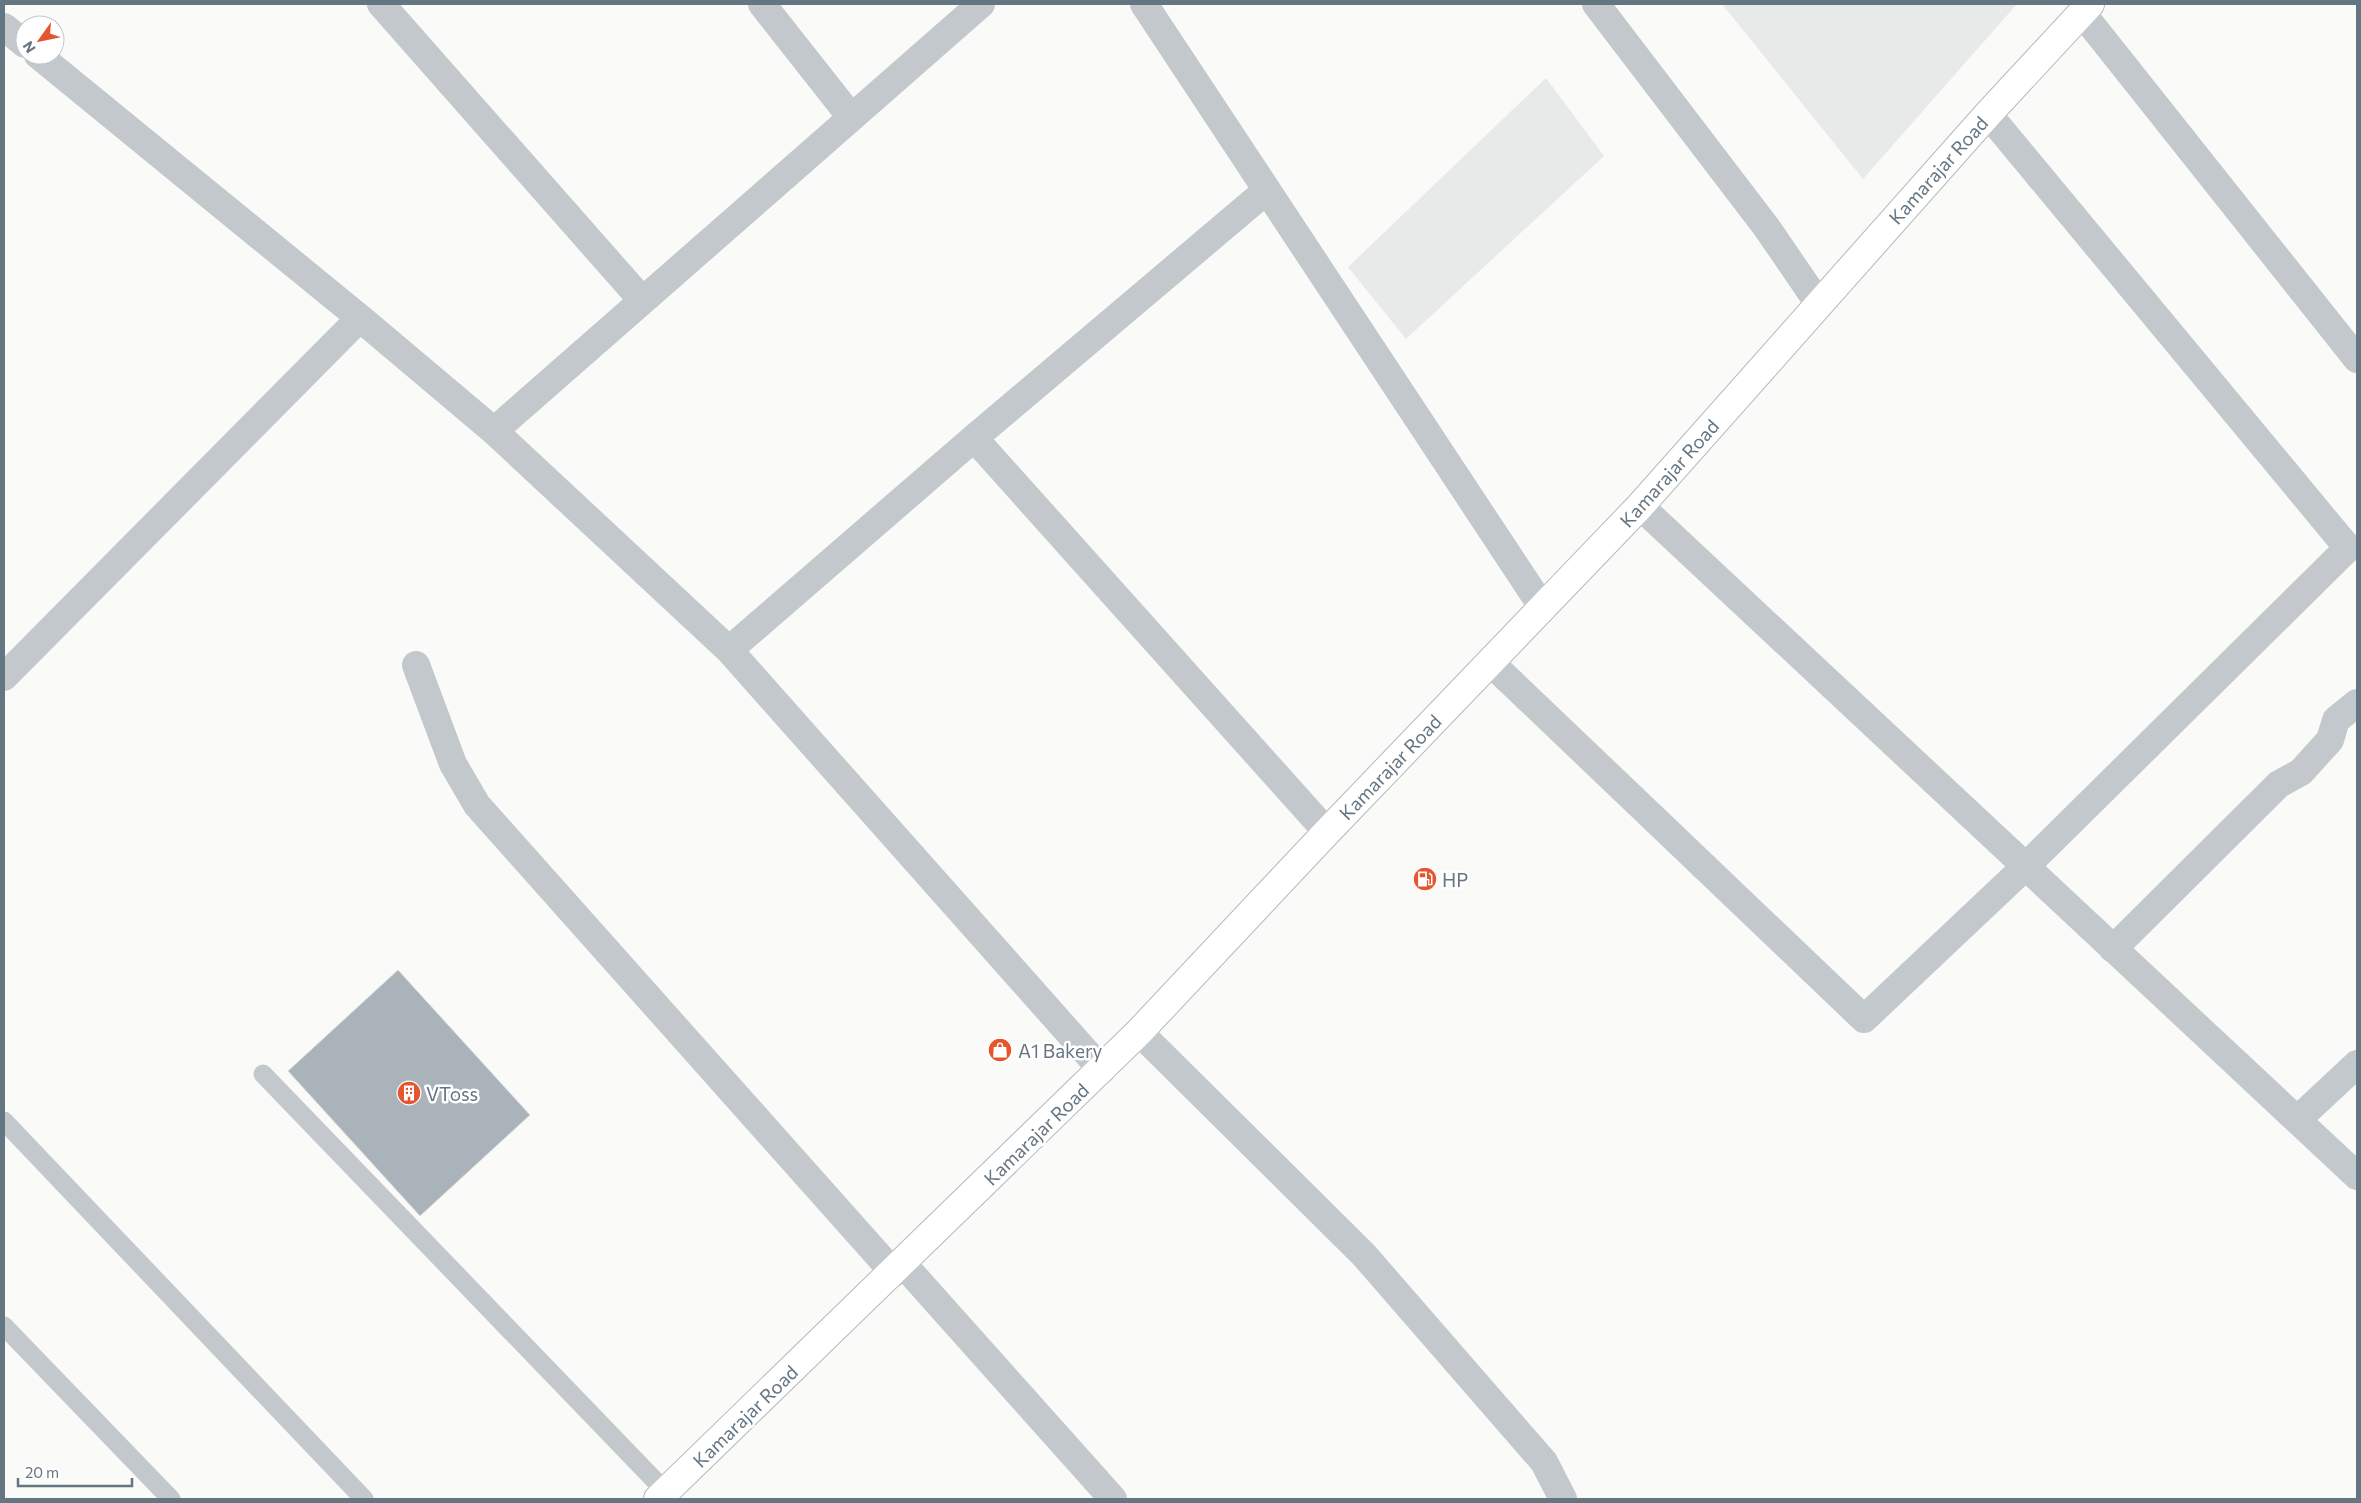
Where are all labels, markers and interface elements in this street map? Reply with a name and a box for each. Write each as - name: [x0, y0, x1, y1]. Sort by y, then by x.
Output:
- north arrow: [15, 15, 65, 65]
- text: N: [19, 38, 39, 56]
- street label: Kamarajar Road: [1884, 111, 1992, 229]
- street label: Kamarajar Road: [1615, 414, 1723, 532]
- street label: Kamarajar Road: [1334, 710, 1446, 824]
- fuel station icon: HP: [1412, 866, 1438, 892]
- place label: HP: [1442, 868, 1468, 891]
- shop icon: A1 Bakery: [987, 1037, 1013, 1063]
- place label: A1 Bakery: [1018, 1039, 1103, 1062]
- street label: Kamarajar Road: [979, 1078, 1093, 1190]
- building icon: VToss: [396, 1080, 422, 1106]
- place label: VToss: [426, 1082, 478, 1105]
- street label: Kamarajar Road: [688, 1360, 802, 1472]
- scale bar: [18, 1456, 131, 1488]
- text: 20 m: [25, 1463, 59, 1481]

